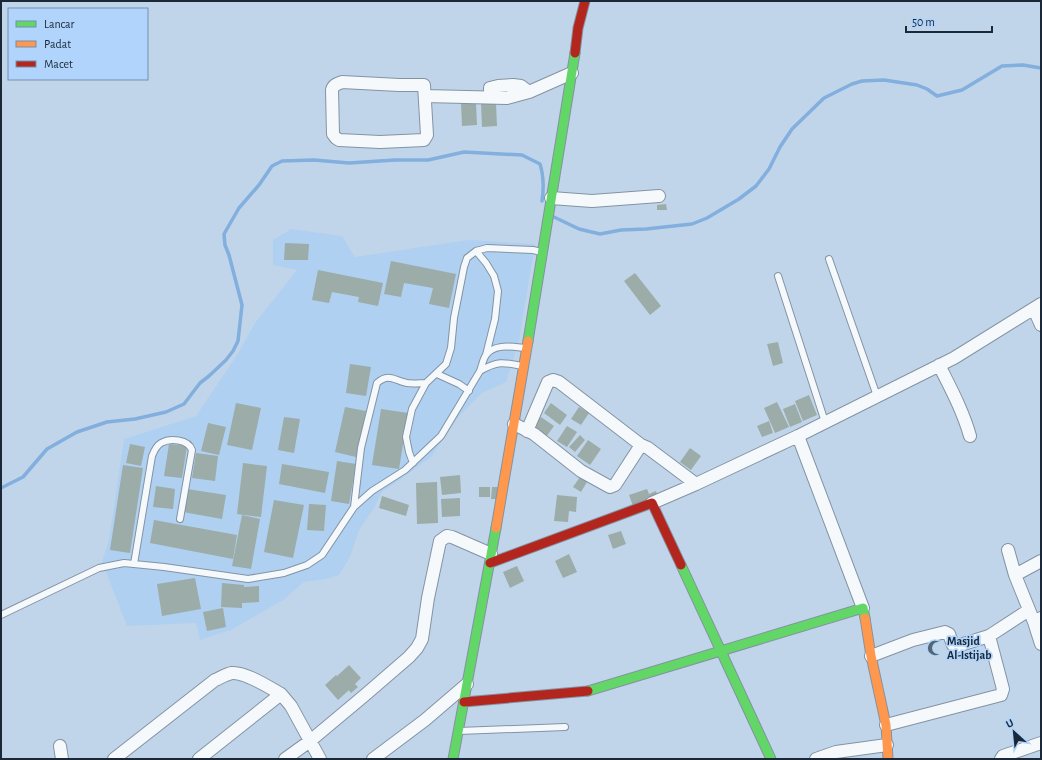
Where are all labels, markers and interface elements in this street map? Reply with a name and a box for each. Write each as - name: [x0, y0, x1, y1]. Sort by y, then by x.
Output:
- legend: [8, 8, 148, 80]
- scale bar: [906, 8, 992, 34]
- text: 50 m: [912, 16, 935, 28]
- text: Lancar: [44, 18, 75, 30]
- text: Padat: [44, 38, 71, 50]
- text: Macet: [44, 58, 73, 70]
- place label: Masjid Al-Istijab: [947, 635, 991, 662]
- mosque icon: Masjid Al-Istijab: [926, 639, 944, 657]
- north arrow: [994, 712, 1034, 752]
- text: U: [1004, 717, 1015, 730]

